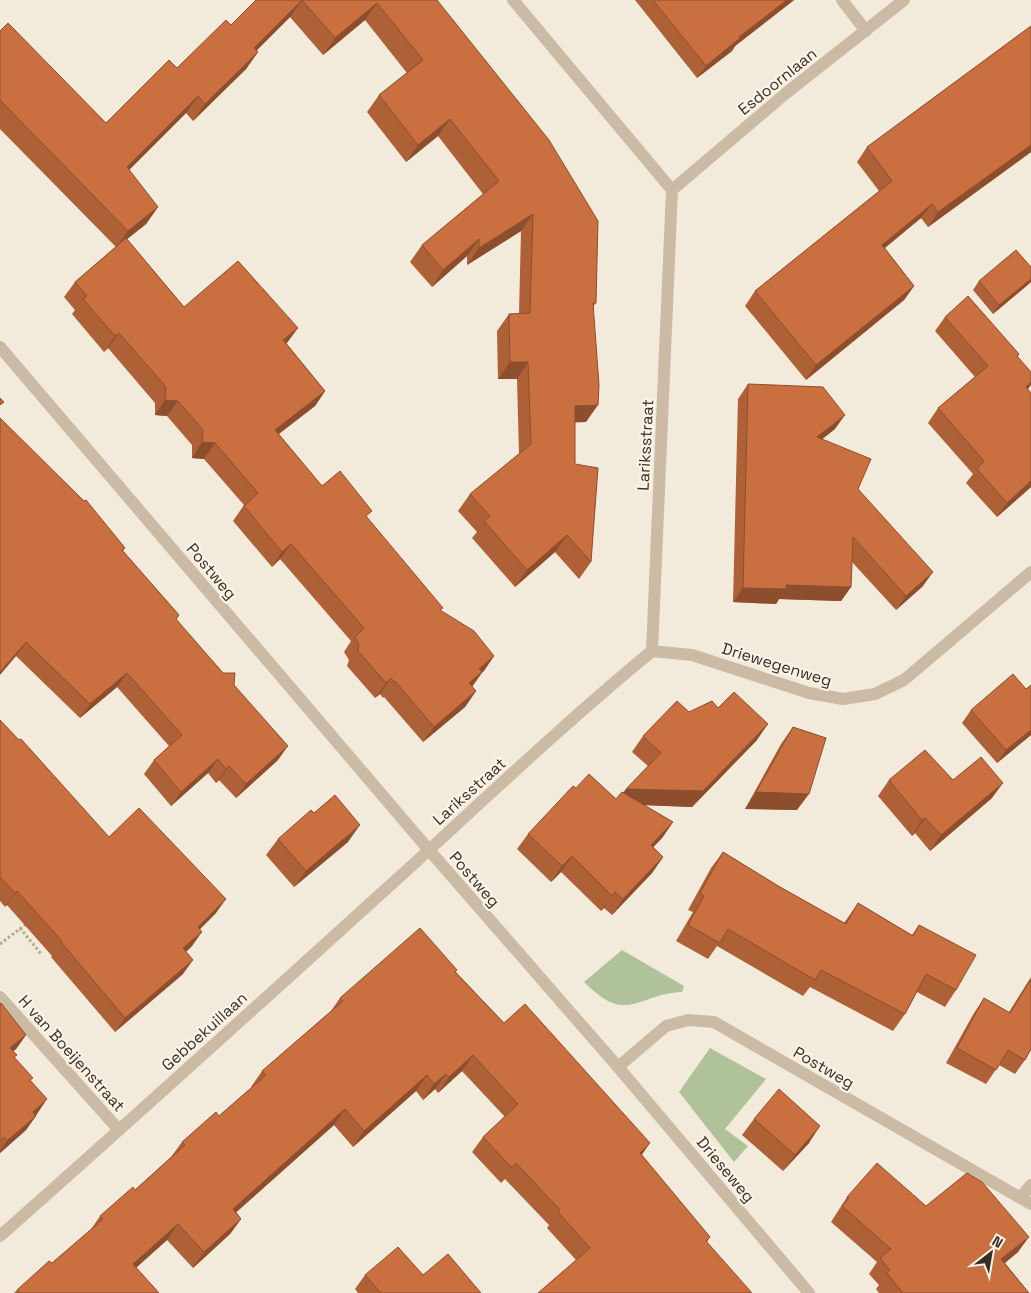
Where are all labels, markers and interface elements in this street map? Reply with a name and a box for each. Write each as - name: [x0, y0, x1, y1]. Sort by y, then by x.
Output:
- street label: Esdoornlaan: [734, 43, 821, 120]
- street label: Lariksstraat: [633, 399, 658, 491]
- street label: Postweg: [182, 539, 241, 604]
- street label: Driewegenweg: [719, 638, 834, 691]
- street label: Lariksstraat: [428, 753, 510, 830]
- street label: Postweg: [445, 847, 505, 912]
- street label: Gebbekuillaan: [157, 987, 252, 1075]
- street label: H van Boeijenstraat: [14, 991, 130, 1116]
- street label: Postweg: [789, 1042, 858, 1093]
- street label: Drieseweg: [692, 1132, 759, 1207]
- north arrow: [966, 1228, 1016, 1278]
- text: N: [989, 1232, 1006, 1252]

